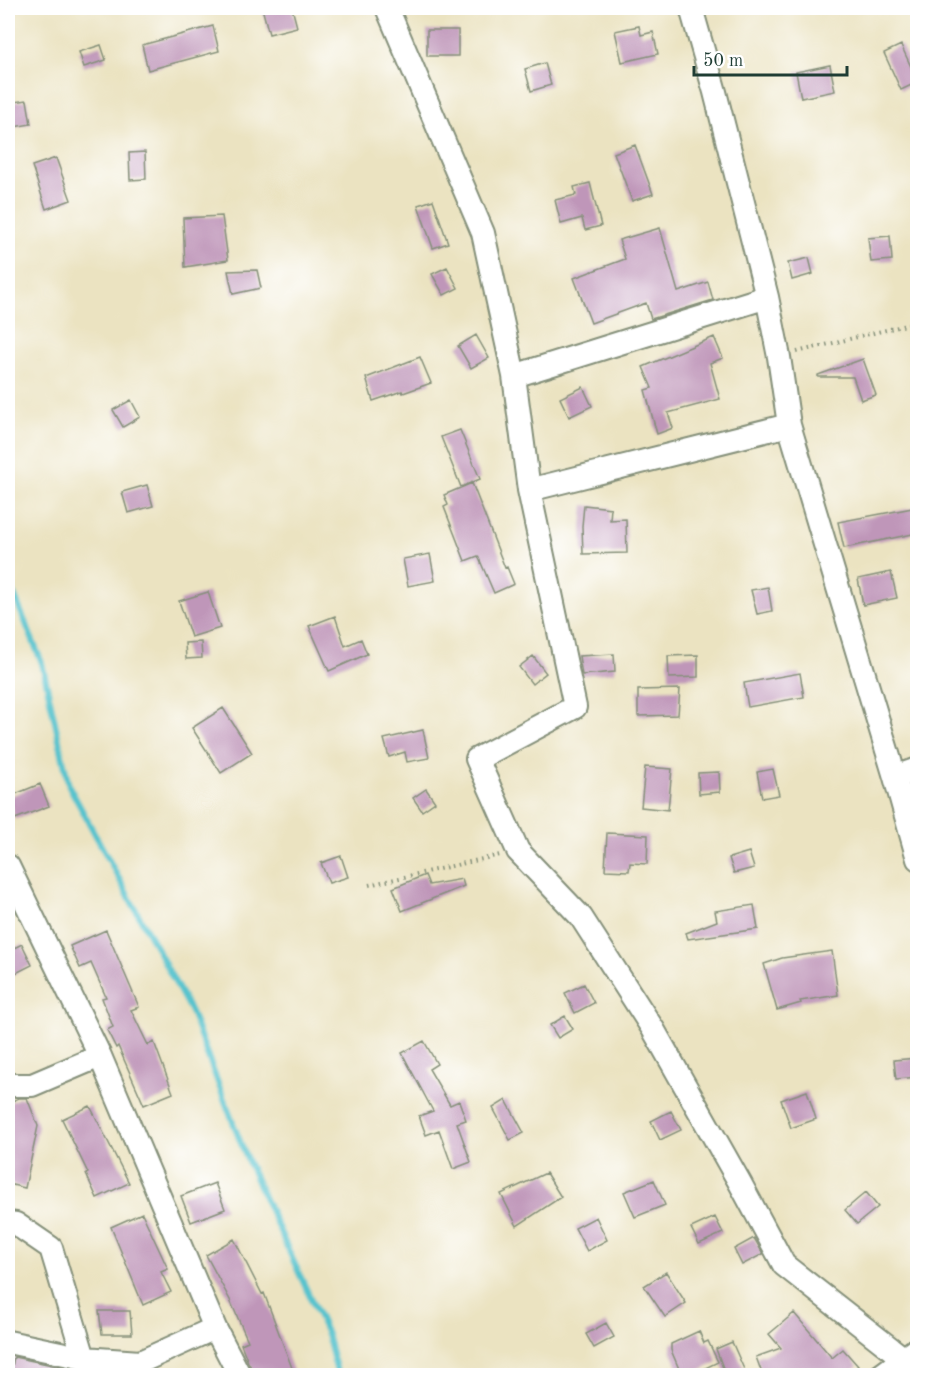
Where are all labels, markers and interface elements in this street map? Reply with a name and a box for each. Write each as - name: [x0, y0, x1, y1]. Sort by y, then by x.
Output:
- scale bar: [694, 39, 847, 77]
- text: 50 m: [703, 52, 743, 70]

